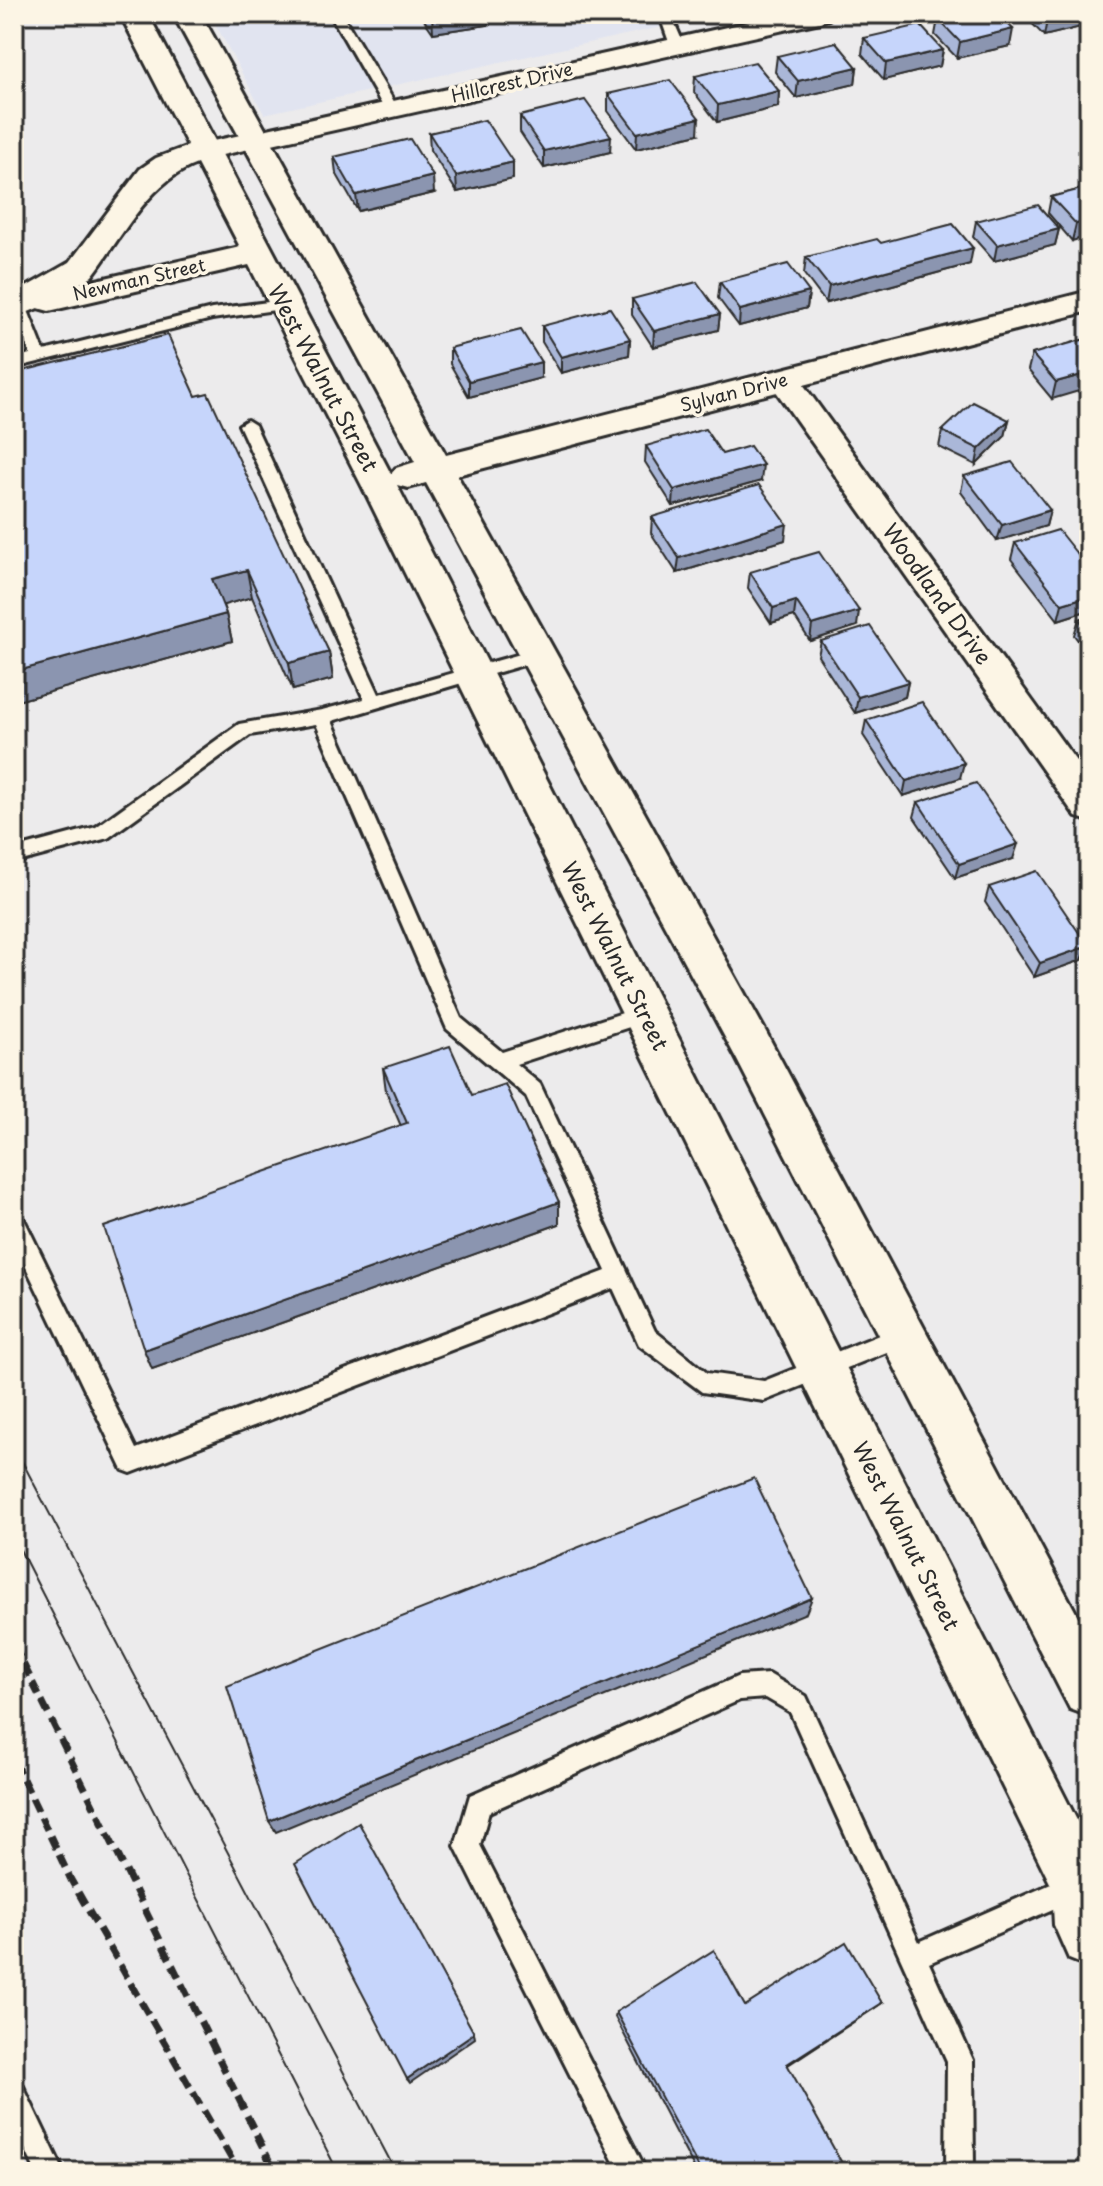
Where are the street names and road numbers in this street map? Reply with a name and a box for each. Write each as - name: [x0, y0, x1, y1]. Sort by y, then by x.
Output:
- street label: Hillcrest Drive: [448, 54, 575, 109]
- street label: Newman Street: [70, 250, 208, 307]
- street label: West Walnut Street: [261, 278, 388, 477]
- street label: Sylvan Drive: [677, 365, 790, 418]
- street label: Woodland Drive: [875, 515, 1001, 671]
- street label: West Walnut Street: [554, 855, 678, 1056]
- street label: West Walnut Street: [845, 1435, 969, 1636]

